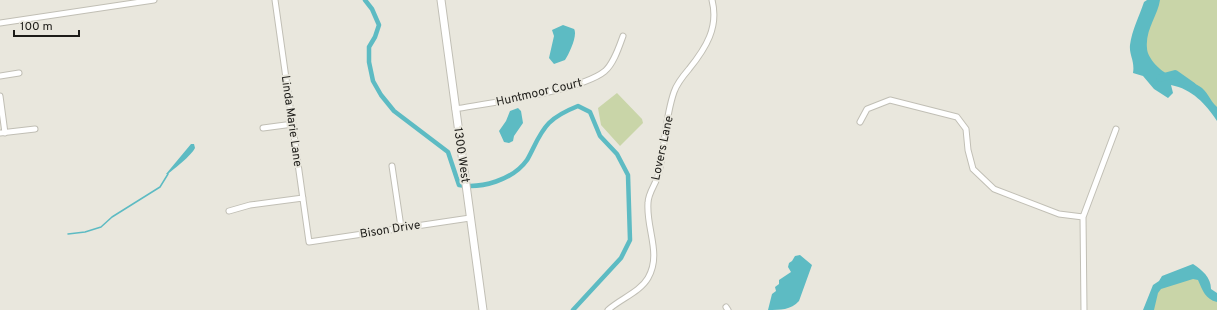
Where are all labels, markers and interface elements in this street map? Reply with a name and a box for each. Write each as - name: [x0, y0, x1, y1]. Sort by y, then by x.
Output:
- scale bar: [14, 12, 79, 38]
- text: 100 m: [20, 19, 53, 35]
- street label: Linda Marie Lane: [277, 75, 305, 168]
- street label: Huntmoor Court: [495, 75, 584, 111]
- street label: Lovers Lane: [648, 114, 678, 182]
- street label: 1300 West: [449, 126, 473, 184]
- street label: Bison Drive: [359, 217, 422, 243]

